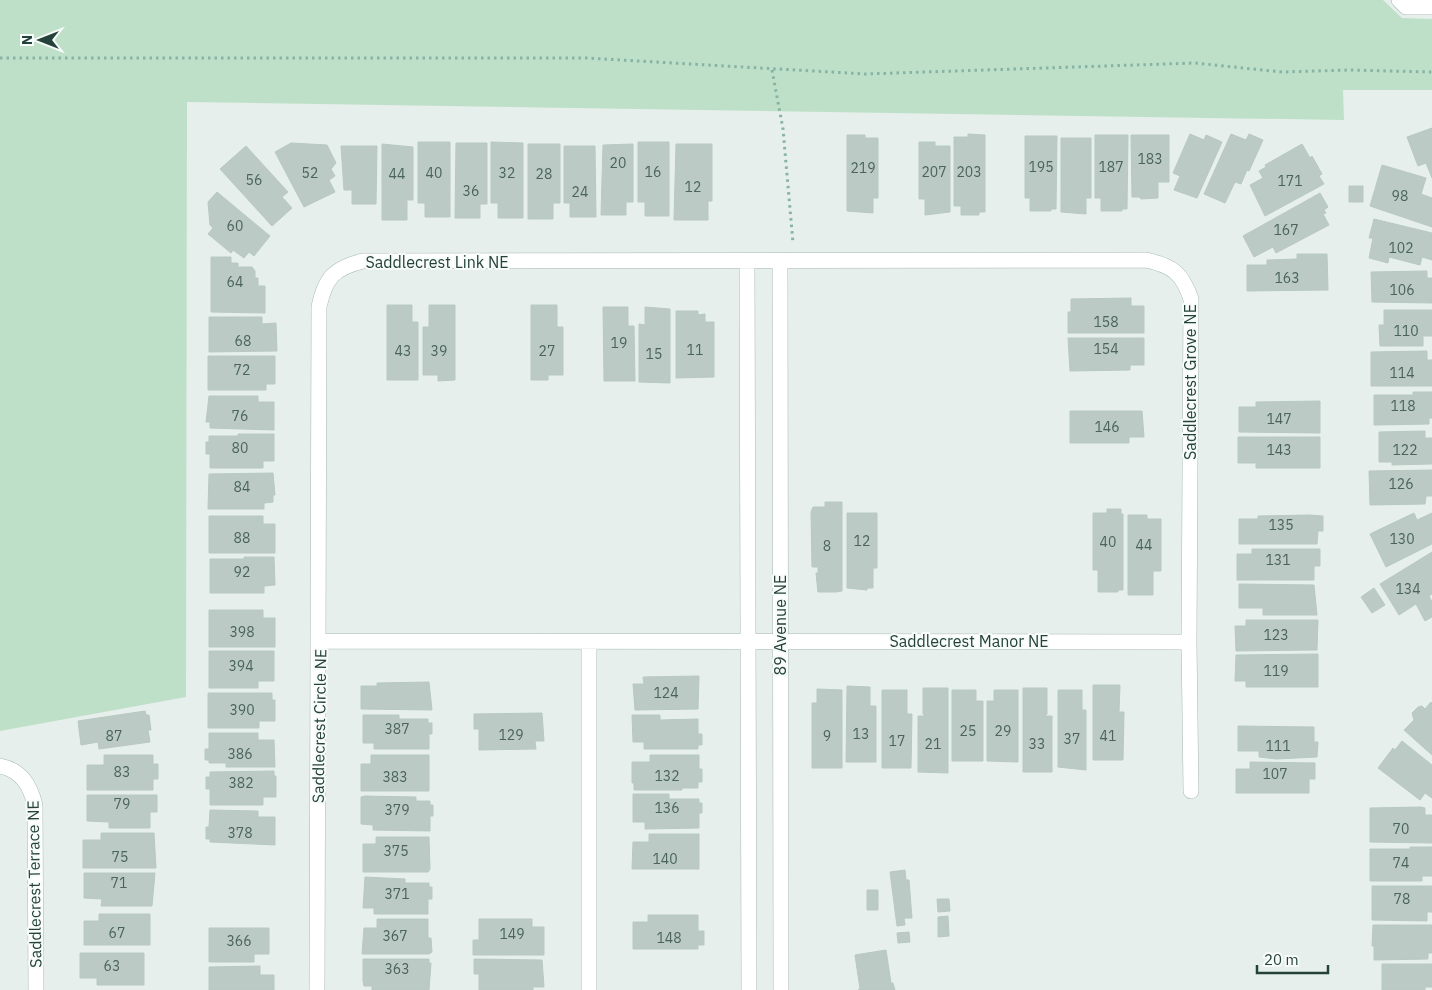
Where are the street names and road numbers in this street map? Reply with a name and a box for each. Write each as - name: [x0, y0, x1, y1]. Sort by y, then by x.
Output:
- street label: Saddlecrest Link NE: [365, 252, 509, 272]
- street label: Saddlecrest Grove NE: [1180, 304, 1200, 460]
- street label: 89 Avenue NE: [770, 575, 790, 675]
- street label: Saddlecrest Manor NE: [889, 631, 1049, 651]
- street label: Saddlecrest Circle NE: [308, 649, 330, 803]
- street label: Saddlecrest Terrace NE: [23, 800, 45, 968]

